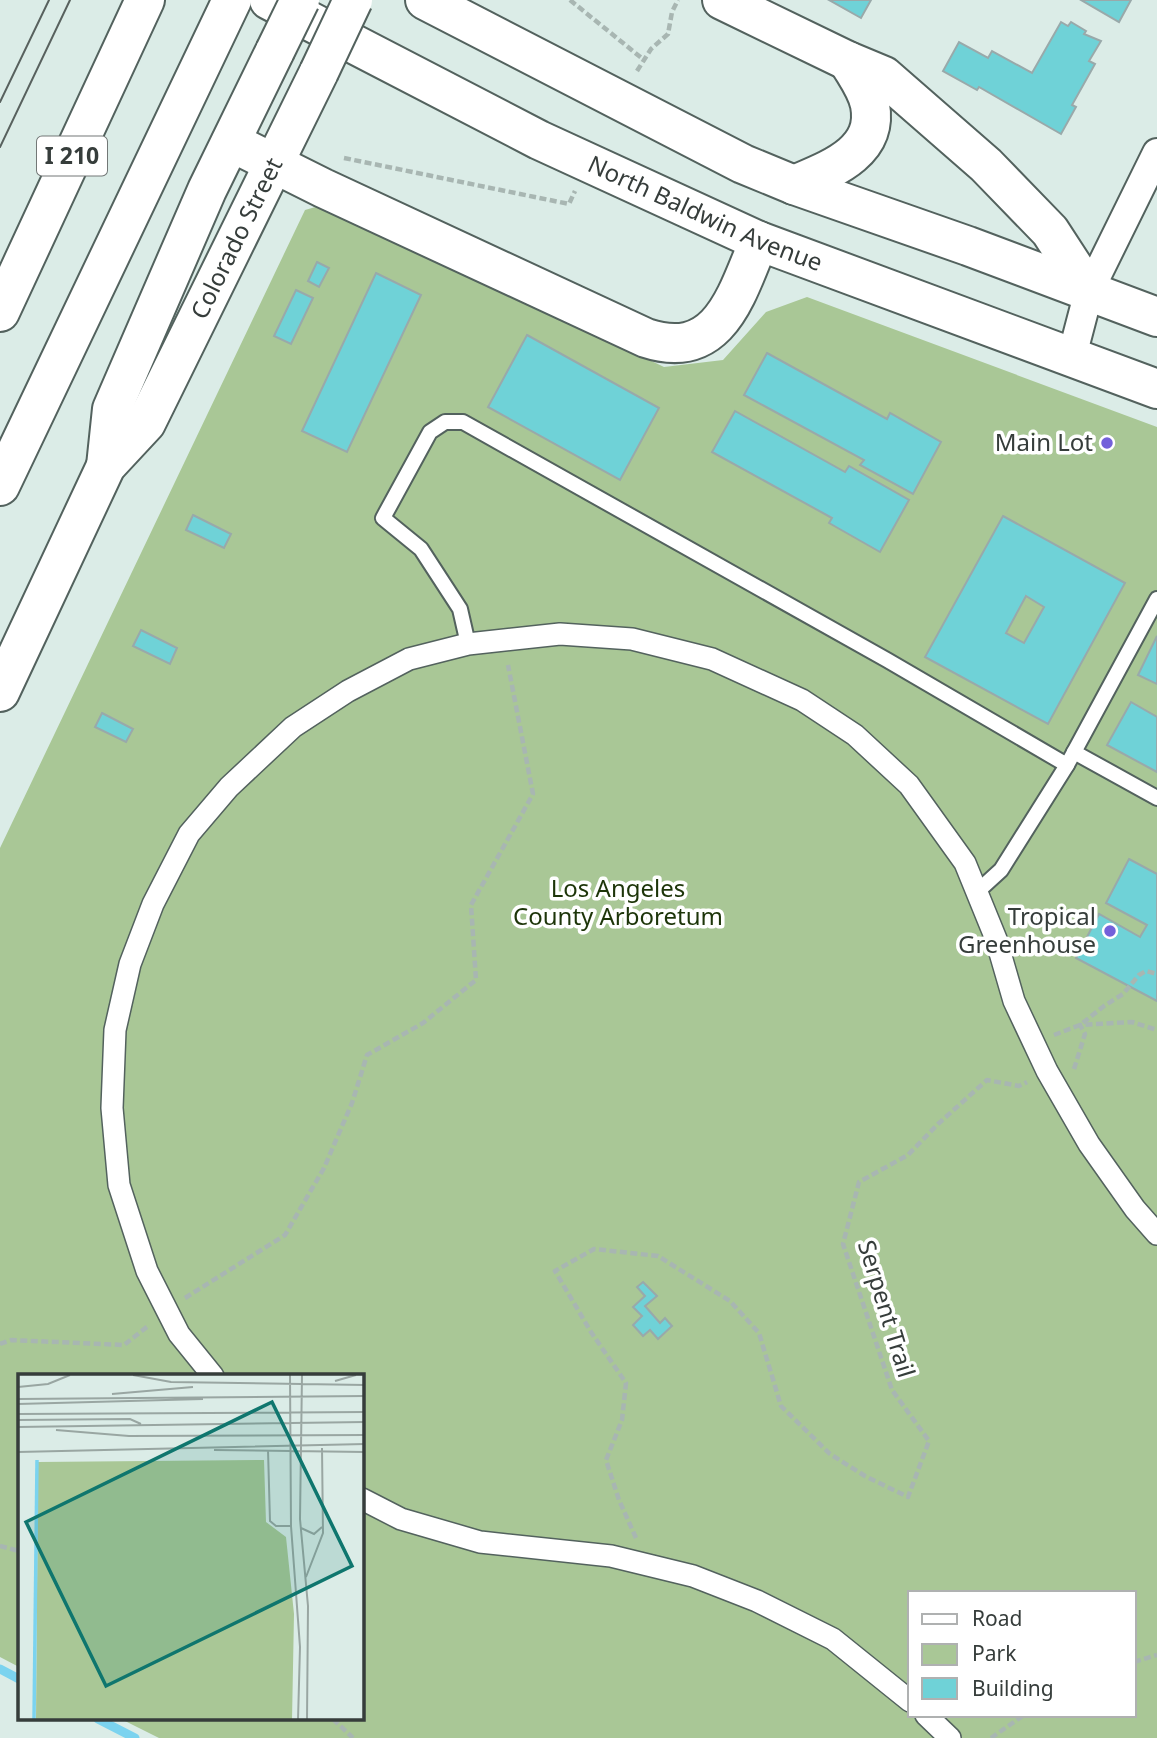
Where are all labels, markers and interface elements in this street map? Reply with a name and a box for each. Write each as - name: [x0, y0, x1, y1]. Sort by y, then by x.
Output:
- road number: I 210: [37, 136, 107, 176]
- street label: North Baldwin Avenue: [583, 147, 827, 278]
- street label: Colorado Street: [182, 151, 289, 324]
- place label: Main Lot: [995, 425, 1093, 458]
- marker: Main Lot: [1099, 435, 1115, 451]
- park label: Los Angeles County Arboretum: [513, 871, 723, 932]
- place label: Tropical Greenhouse: [958, 899, 1096, 960]
- marker: Tropical Greenhouse: [1102, 923, 1118, 939]
- street label: Serpent Trail: [851, 1236, 924, 1381]
- inset map: [18, 1374, 364, 1720]
- legend: [908, 1591, 1136, 1717]
- text: Road: [972, 1604, 1022, 1632]
- text: Park: [972, 1639, 1017, 1667]
- text: Building: [972, 1674, 1054, 1702]

